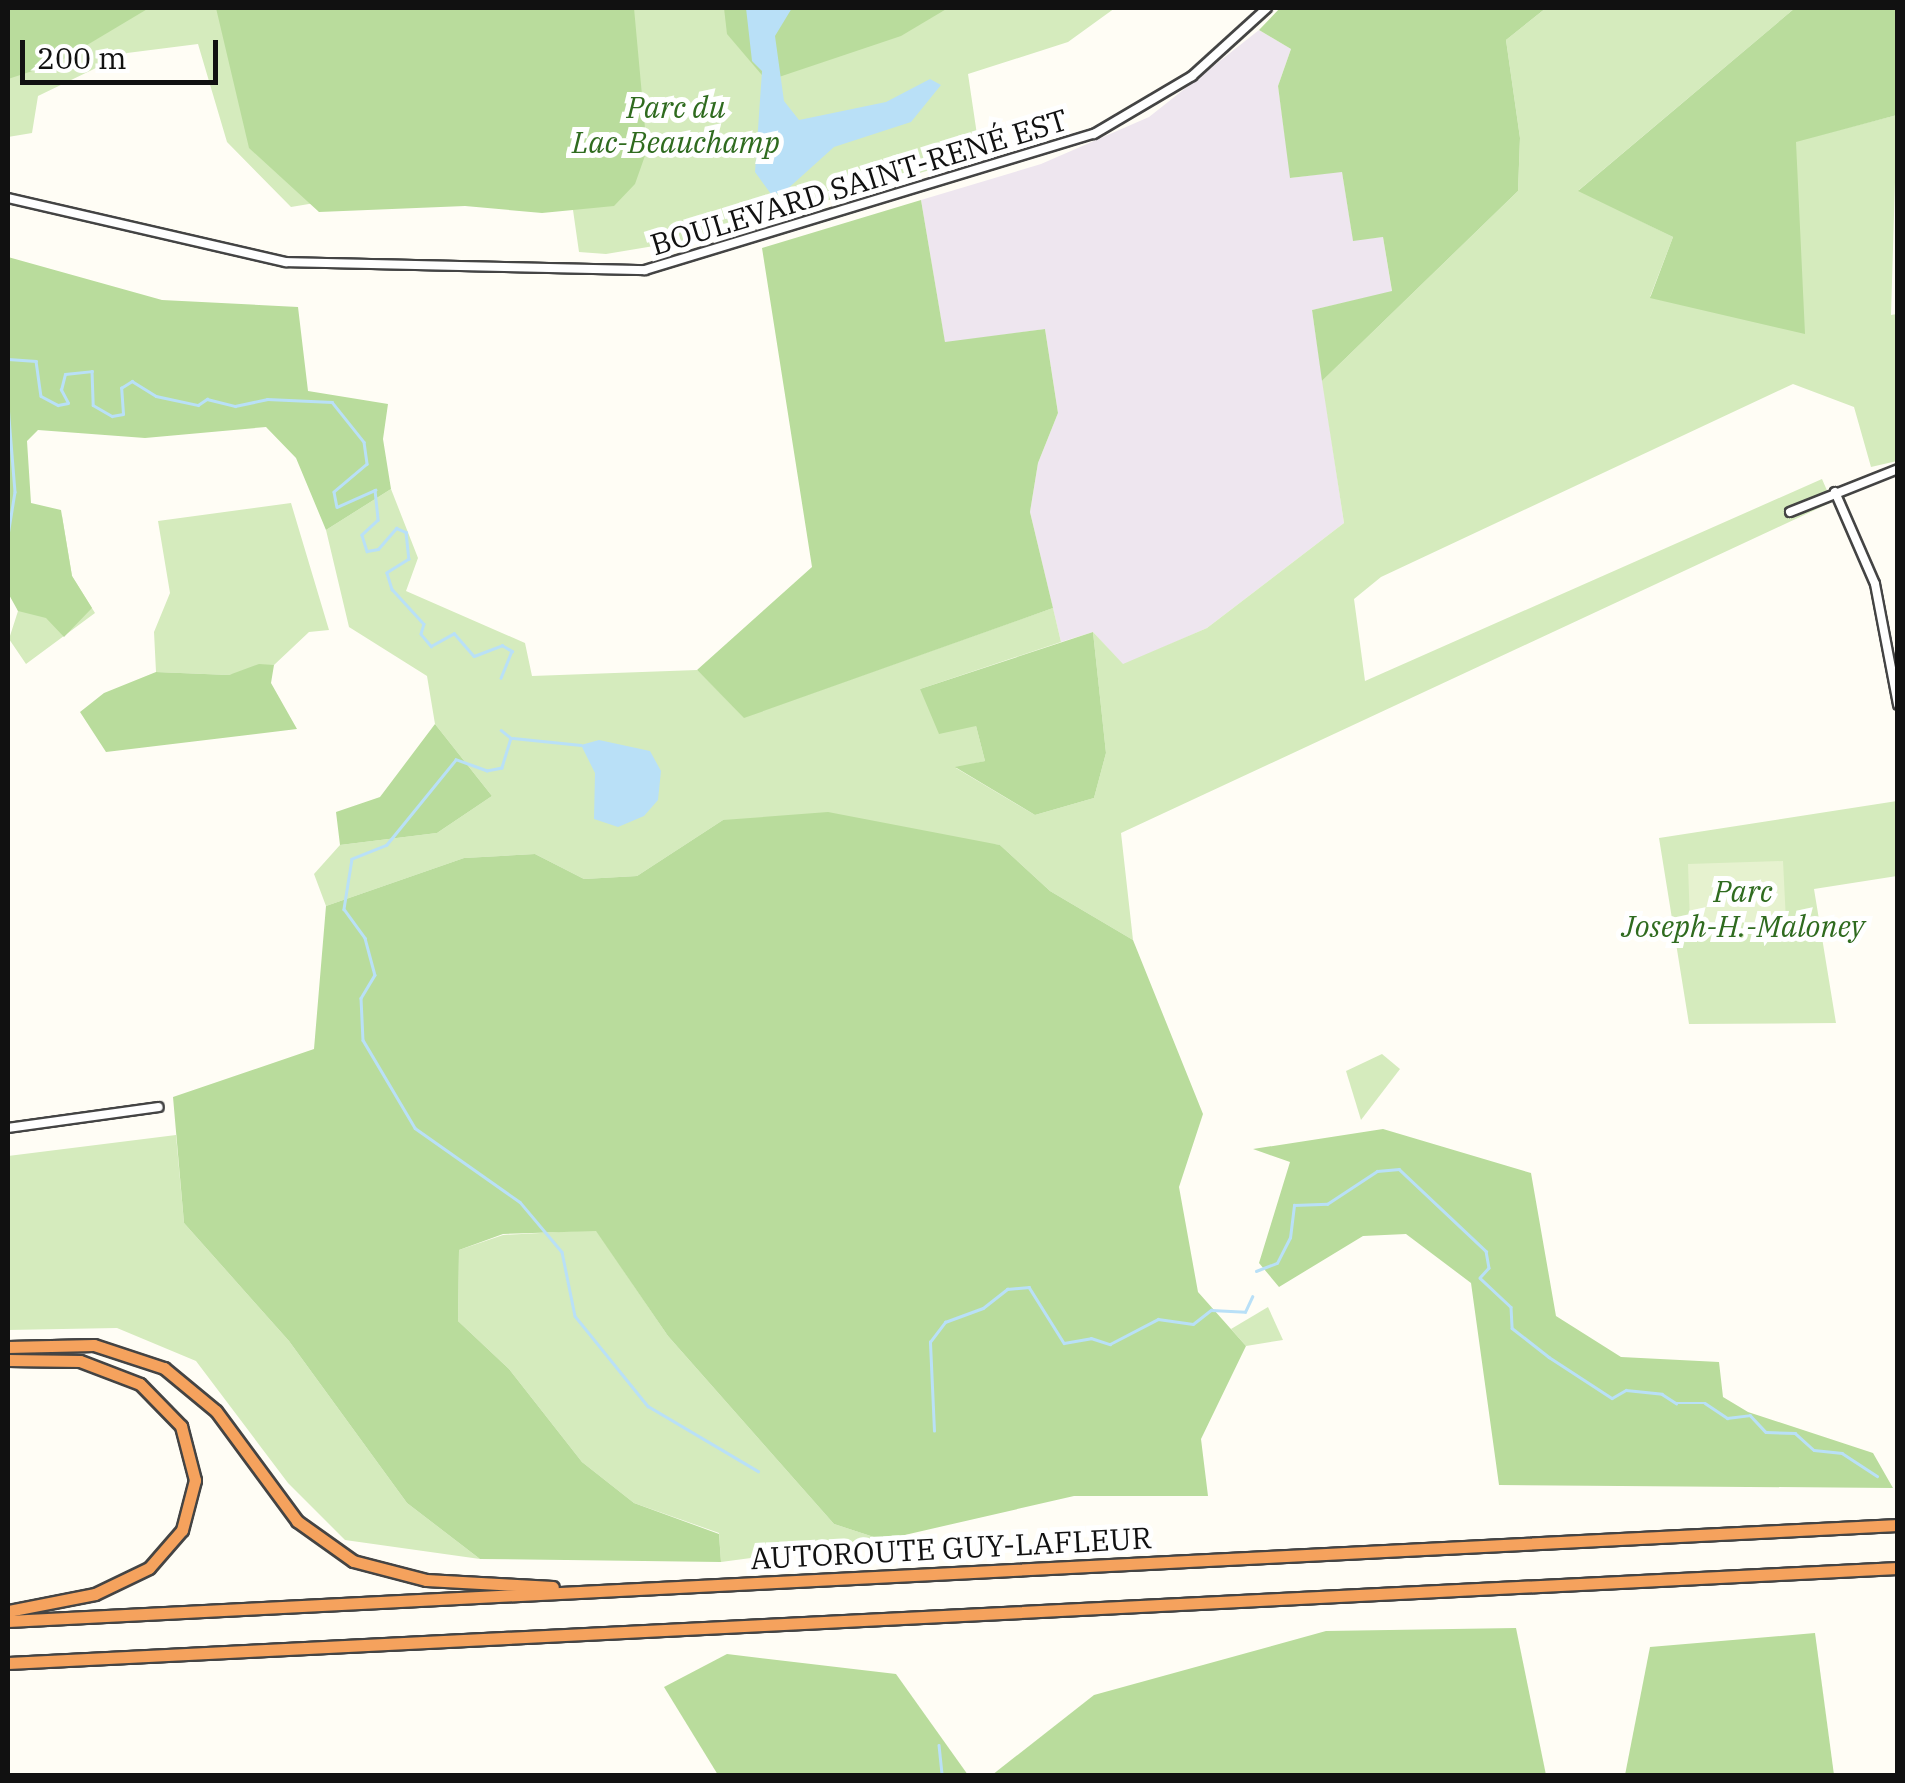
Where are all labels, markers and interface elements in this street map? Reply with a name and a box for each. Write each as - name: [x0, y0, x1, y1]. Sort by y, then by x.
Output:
- scale bar: [25, 20, 222, 82]
- text: 200 m: [37, 38, 127, 77]
- park label: Parc du Lac-Beauchamp: [572, 89, 780, 160]
- street label: BOULEVARD SAINT-RENÉ EST: [646, 101, 1072, 263]
- park label: Parc Joseph-H.-Maloney: [1622, 873, 1864, 944]
- street label: AUTOROUTE GUY-LAFLEUR: [750, 1520, 1152, 1576]

